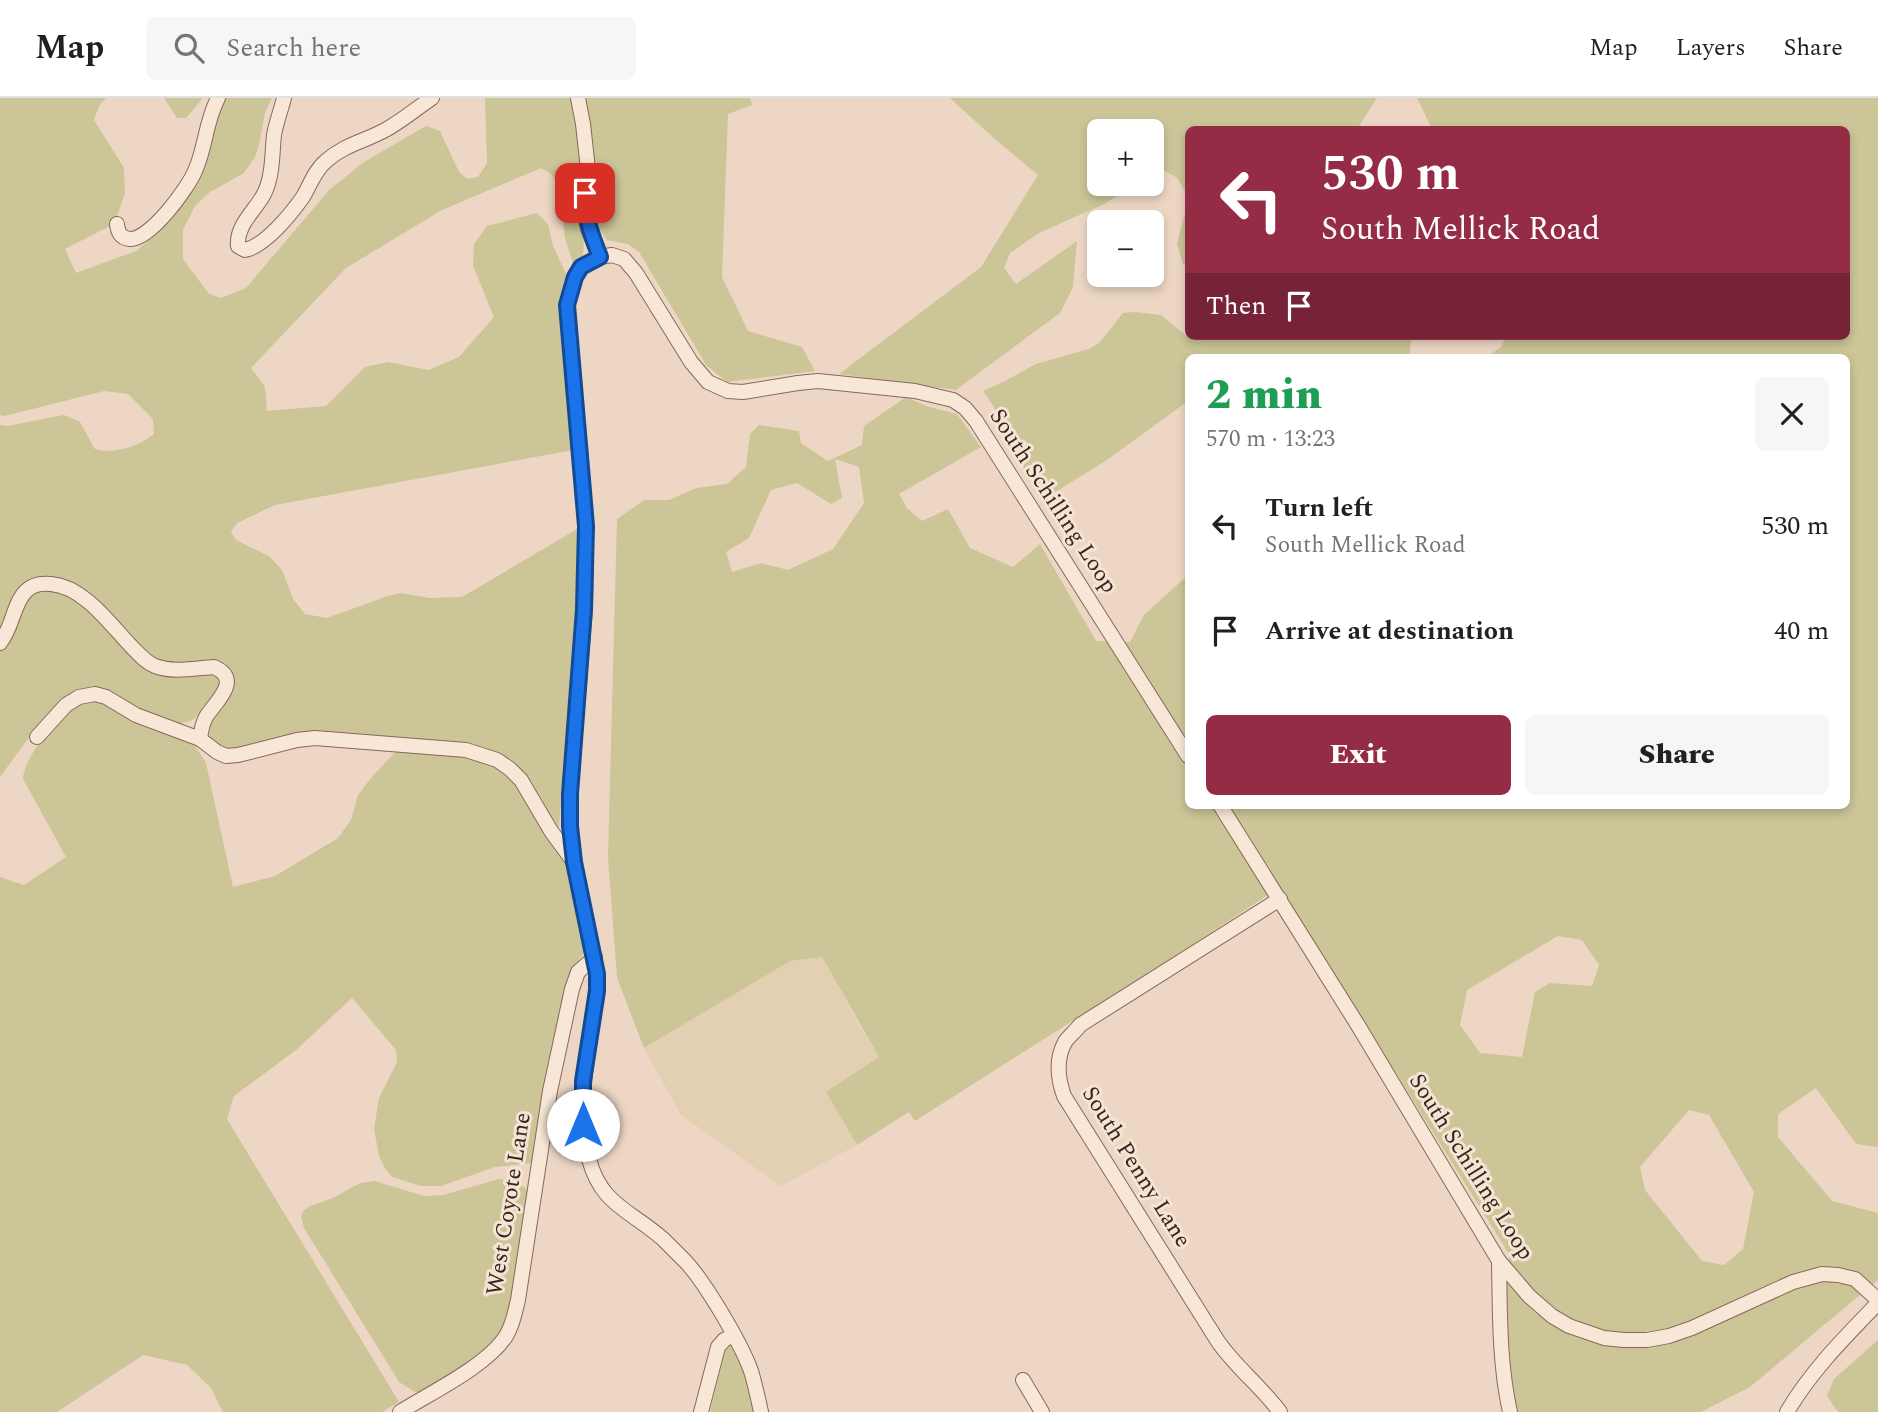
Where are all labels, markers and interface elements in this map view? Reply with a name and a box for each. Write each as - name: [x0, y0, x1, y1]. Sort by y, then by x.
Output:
- search box: [146, 17, 636, 80]
- text: Map: [35, 23, 104, 73]
- text: Search here: [226, 28, 361, 68]
- icon: search: [170, 29, 208, 67]
- text: Map: [1589, 30, 1638, 66]
- text: Layers: [1676, 30, 1746, 66]
- text: Share: [1784, 30, 1843, 66]
- map controls: [1087, 119, 1164, 287]
- button: +: [1087, 119, 1164, 196]
- text: 530 m: [1321, 137, 1460, 212]
- icon: left: [1206, 154, 1297, 245]
- pin: [555, 163, 615, 223]
- icon: arrive: [566, 174, 604, 212]
- text: South Mellick Road: [1321, 205, 1600, 254]
- button: −: [1087, 210, 1164, 287]
- text: Then: [1206, 286, 1266, 326]
- icon: arrive: [1280, 287, 1318, 325]
- text: 2 min: [1206, 364, 1322, 427]
- button: close: [1755, 377, 1829, 451]
- street label: South Schilling Loop: [980, 402, 1126, 600]
- text: 570 m · 13:23: [1206, 422, 1335, 457]
- text: Turn left: [1265, 488, 1373, 528]
- text: 530 m: [1761, 506, 1829, 546]
- icon: left: [1206, 507, 1244, 545]
- text: South Mellick Road: [1265, 528, 1466, 563]
- text: Arrive at destination: [1265, 611, 1514, 651]
- text: 40 m: [1774, 611, 1829, 651]
- icon: arrive: [1206, 612, 1244, 650]
- button: Exit: [1206, 715, 1511, 795]
- button: Share: [1525, 715, 1829, 795]
- street label: South Schilling Loop: [1399, 1067, 1543, 1267]
- street label: South Penny Lane: [1072, 1080, 1200, 1254]
- position arrow: [546, 1088, 620, 1162]
- street label: West Coyote Lane: [477, 1110, 541, 1298]

